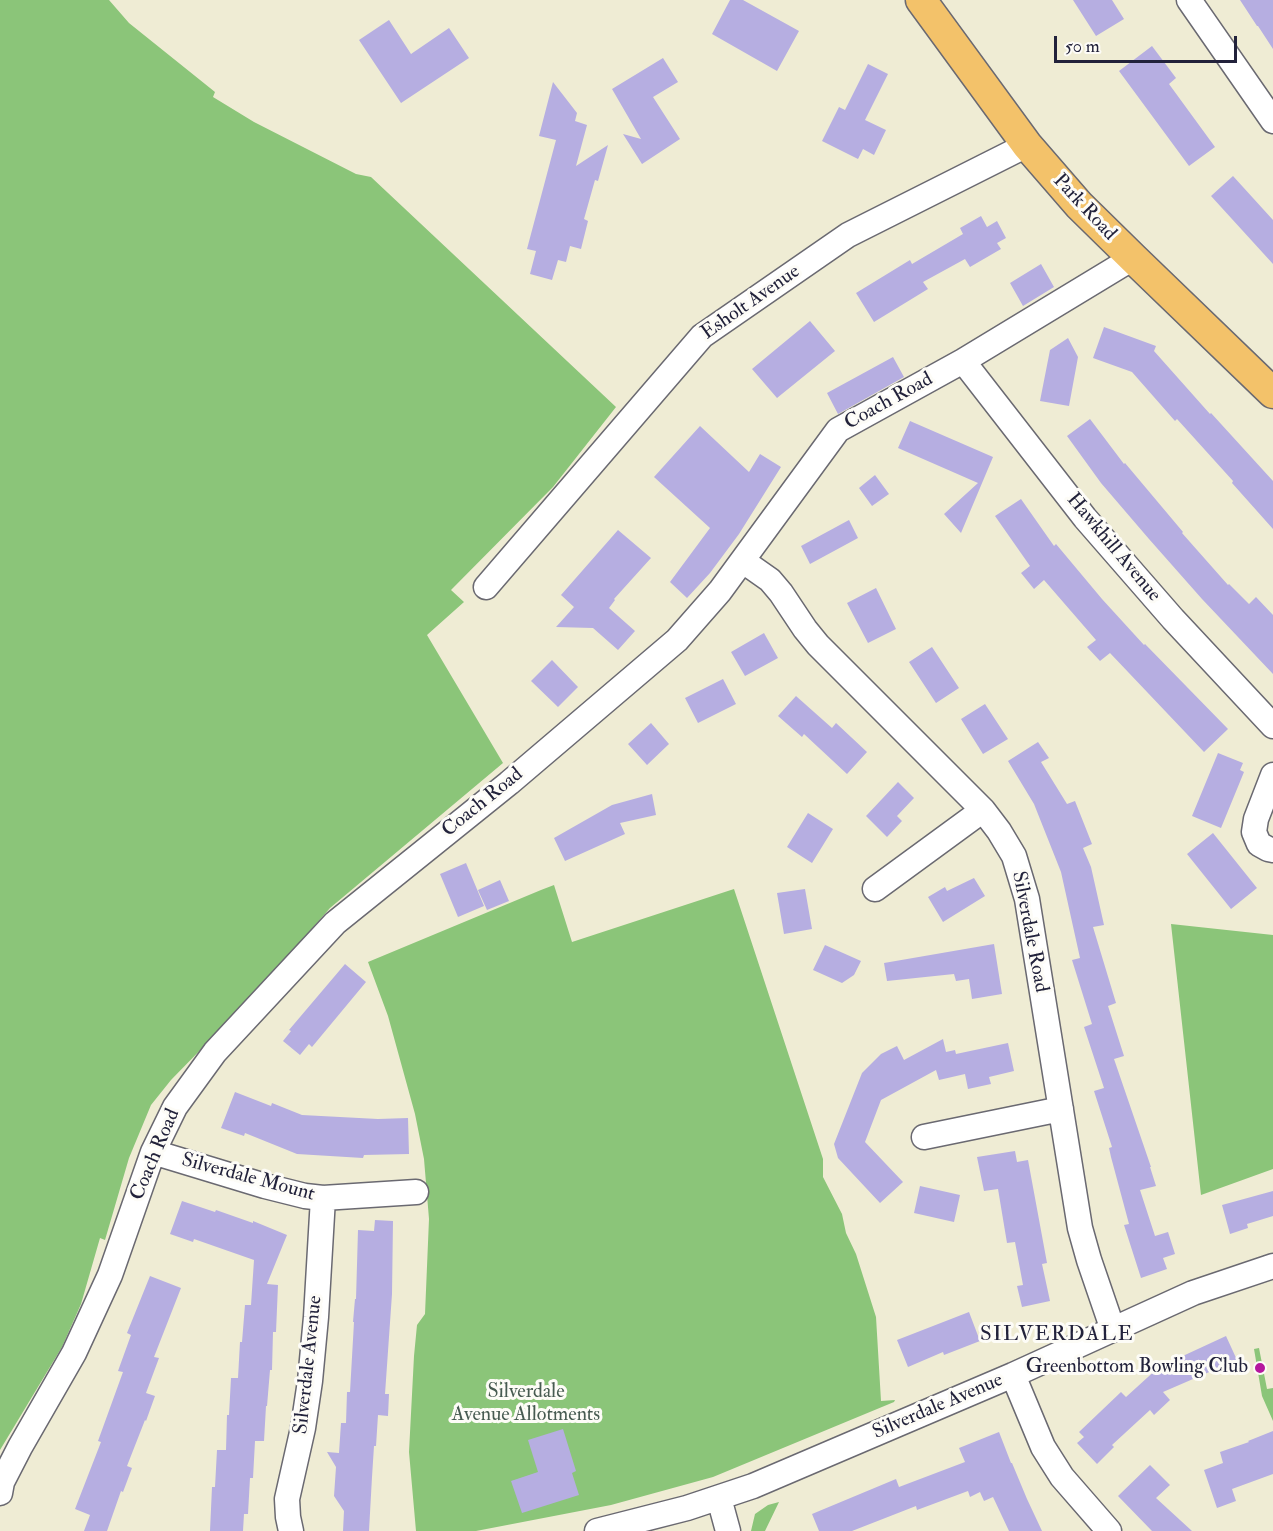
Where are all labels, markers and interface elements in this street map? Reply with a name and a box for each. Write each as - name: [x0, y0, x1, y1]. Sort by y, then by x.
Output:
- scale bar: [1057, 24, 1240, 62]
- text: 50 m: [1065, 35, 1100, 58]
- street label: Park Road: [1047, 170, 1121, 246]
- street label: Esholt Avenue: [697, 260, 805, 346]
- street label: Coach Road: [841, 368, 937, 436]
- street label: Hawkhill Avenue: [1061, 489, 1165, 607]
- street label: Coach Road: [438, 763, 528, 843]
- street label: Silverdale Road: [1005, 869, 1053, 995]
- street label: Coach Road: [126, 1106, 186, 1204]
- street label: Silverdale Mount: [179, 1149, 317, 1207]
- street label: Silverdale Avenue: [290, 1295, 328, 1435]
- district label: SILVERDALE: [980, 1322, 1134, 1348]
- place label: Greenbottom Bowling Club: [1026, 1356, 1248, 1380]
- marker: Greenbottom Bowling Club: [1253, 1361, 1267, 1375]
- street label: Silverdale Avenue: [869, 1369, 1007, 1445]
- park label: Silverdale Avenue Allotments: [452, 1381, 600, 1428]

